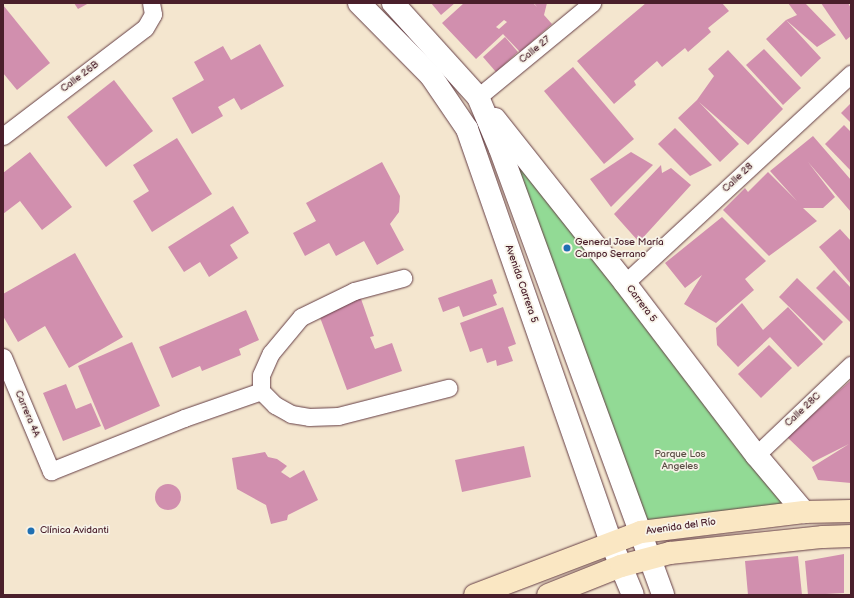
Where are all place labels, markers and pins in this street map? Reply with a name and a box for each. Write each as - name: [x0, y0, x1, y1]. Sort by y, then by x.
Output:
- place label: General Jose María Campo Serrano: [575, 236, 664, 260]
- marker: General Jose María Campo Serrano: [562, 243, 572, 253]
- marker: Clínica Avidanti: [25, 525, 37, 537]
- place label: Clínica Avidanti: [40, 525, 109, 537]

